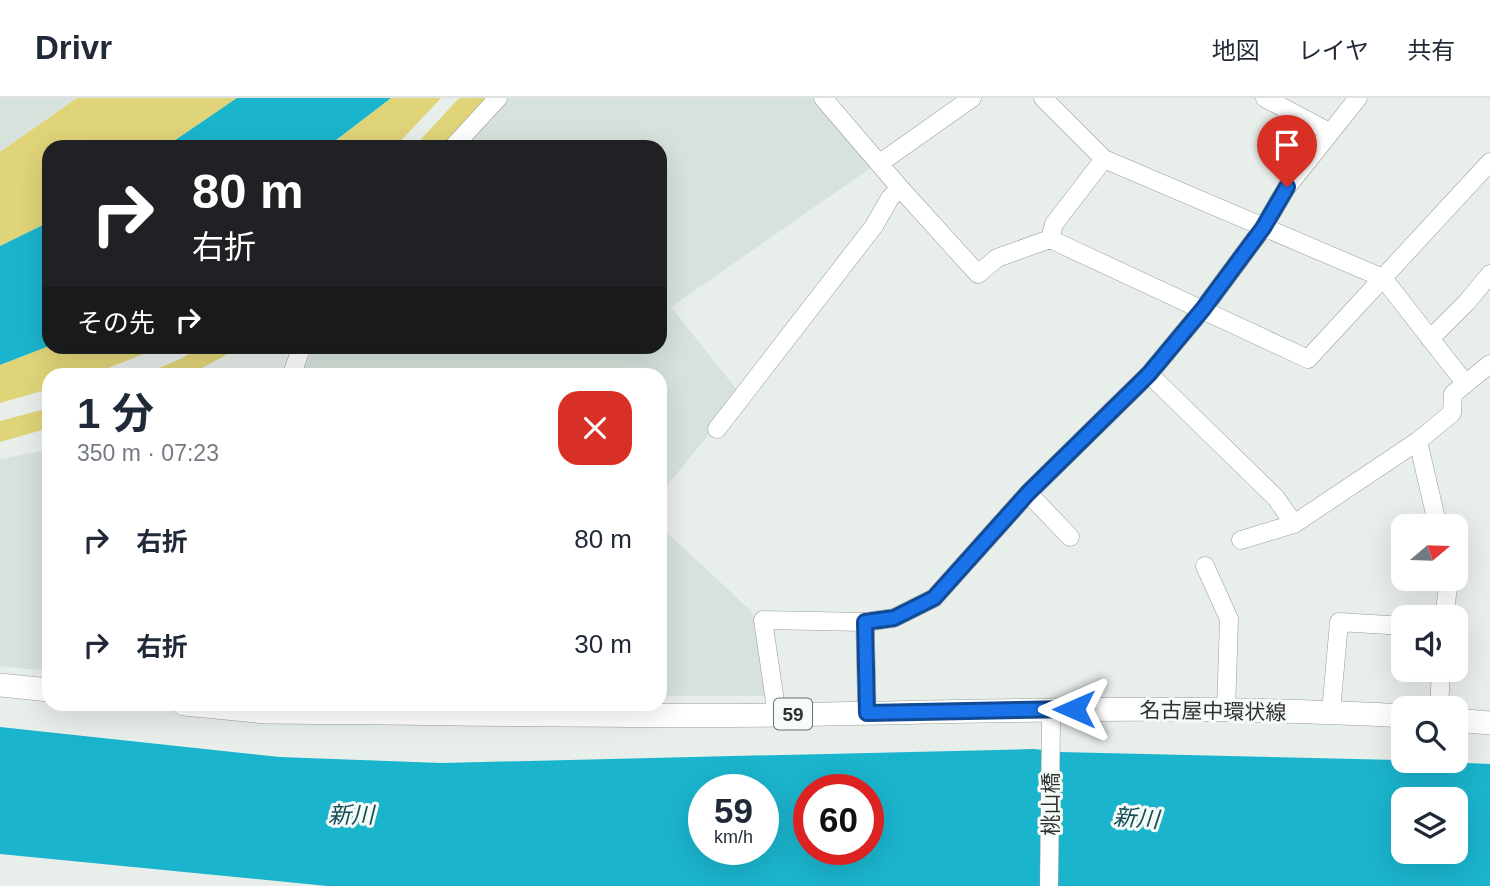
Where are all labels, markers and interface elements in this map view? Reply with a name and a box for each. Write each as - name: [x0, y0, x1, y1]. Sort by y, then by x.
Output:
- text: Drivr: [35, 29, 112, 66]
- text: 地図: [1212, 37, 1260, 64]
- text: レイヤ: [1298, 37, 1369, 64]
- text: 共有: [1407, 37, 1455, 64]
- pin: [1257, 115, 1317, 187]
- icon: arrive: [1268, 126, 1306, 164]
- text: 80 m: [192, 164, 304, 218]
- icon: right: [77, 168, 168, 259]
- text: 右折: [192, 229, 256, 265]
- icon: right: [169, 301, 207, 339]
- text: その先: [77, 308, 155, 338]
- text: 1 分: [77, 390, 154, 437]
- button: close: [558, 391, 632, 465]
- text: 350 m · 07:23: [77, 440, 219, 466]
- north arrow: [1391, 514, 1468, 592]
- map controls: [1391, 514, 1468, 864]
- icon: right: [77, 521, 115, 559]
- text: 80 m: [574, 524, 632, 554]
- text: 右折: [136, 527, 188, 557]
- button: sound: [1391, 605, 1468, 682]
- icon: right: [77, 626, 115, 664]
- text: 30 m: [574, 629, 632, 659]
- text: 右折: [136, 632, 188, 662]
- position arrow: [1037, 672, 1111, 746]
- button: search: [1391, 696, 1468, 773]
- road number: 59: [774, 698, 812, 730]
- street label: 名古屋中環状線: [1139, 698, 1287, 724]
- street label: 桃山橋: [1039, 773, 1062, 836]
- speed limit sign: 60: [793, 774, 884, 865]
- button: layers: [1391, 787, 1468, 864]
- text: 59: [714, 791, 753, 830]
- water label: 新川: [328, 802, 377, 828]
- water label: 新川: [1112, 803, 1163, 833]
- text: km/h: [714, 827, 753, 847]

